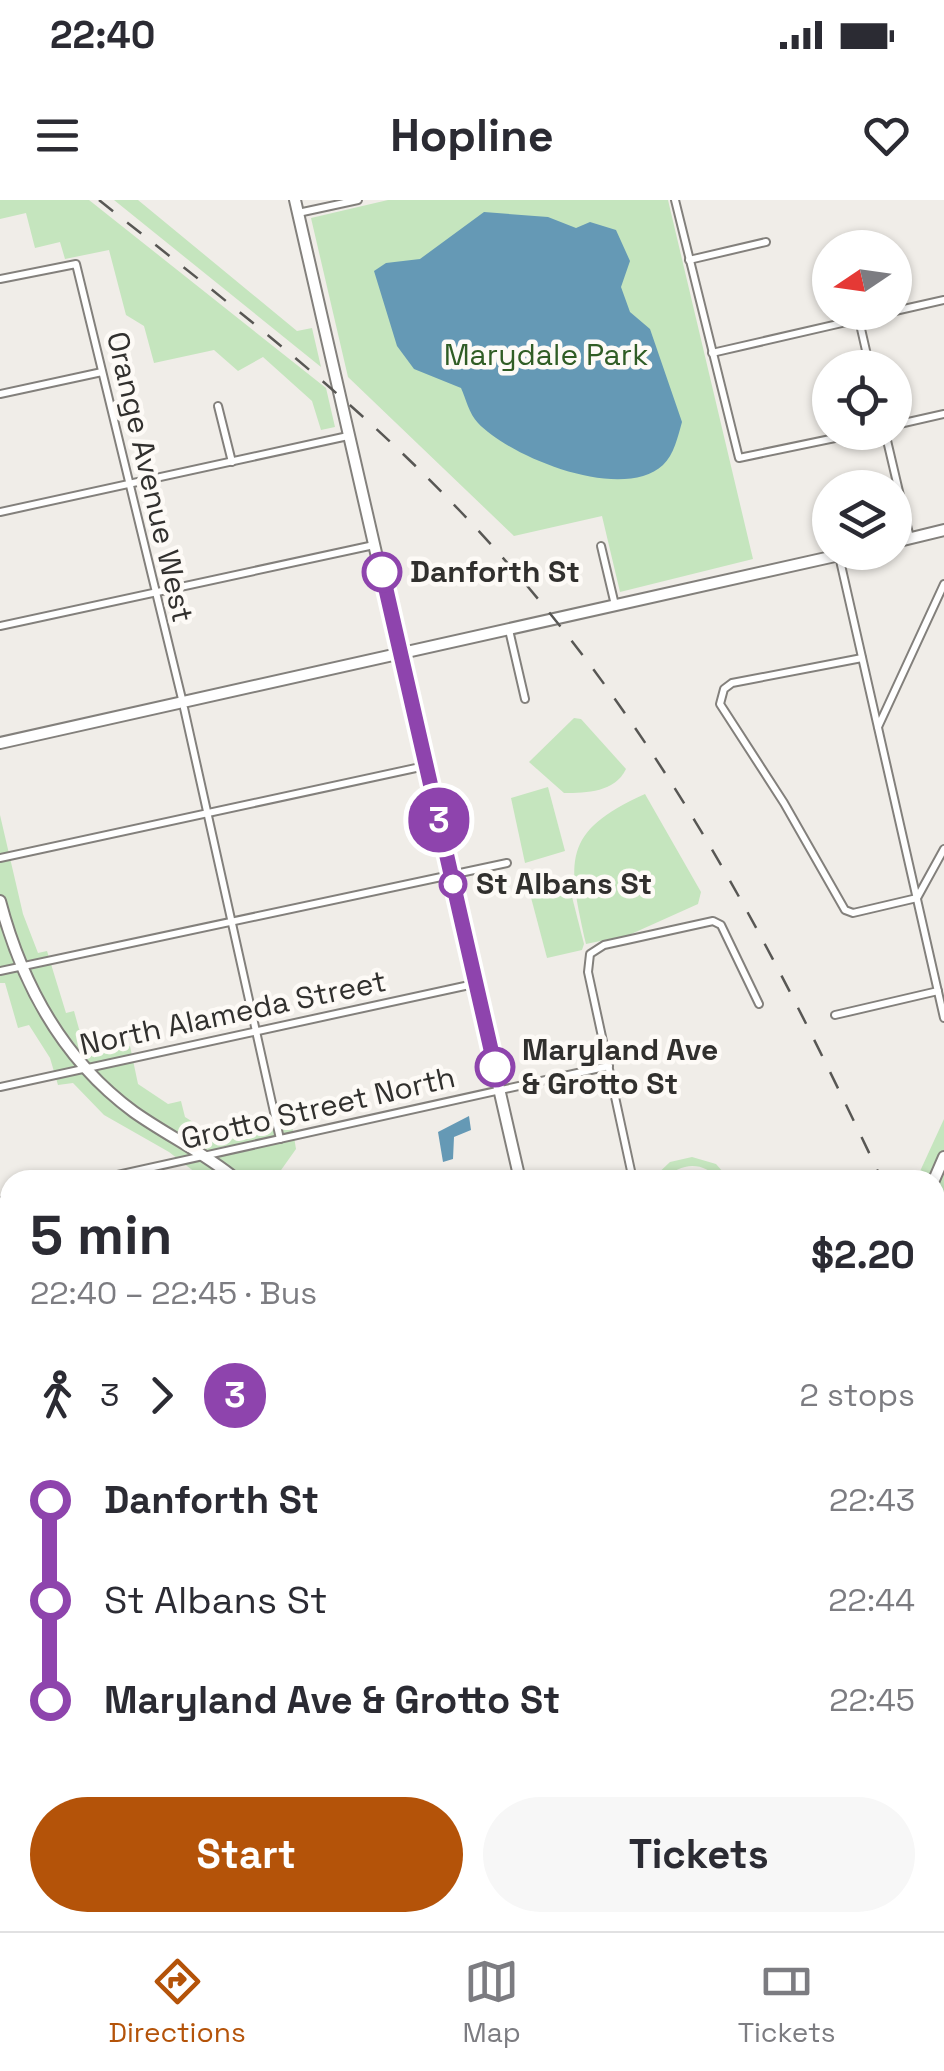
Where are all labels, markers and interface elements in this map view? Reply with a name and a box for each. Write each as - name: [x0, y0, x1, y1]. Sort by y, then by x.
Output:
- text: 22:40: [50, 11, 155, 59]
- text: Hopline: [390, 107, 554, 164]
- icon: menu: [30, 108, 85, 163]
- icon: heart: [859, 108, 914, 163]
- north arrow: [812, 230, 912, 330]
- map controls: [812, 230, 912, 570]
- street label: Orange Avenue West: [98, 328, 203, 626]
- park label: Marydale Park: [444, 335, 648, 374]
- button: locate: [812, 350, 912, 450]
- button: layers: [812, 470, 912, 570]
- place label: Danforth St: [410, 552, 580, 591]
- marker: Danforth St: [363, 553, 401, 591]
- line badge: 3: [406, 788, 472, 852]
- text: 3: [428, 798, 450, 842]
- place label: St Albans St: [476, 864, 652, 903]
- marker: St Albans St: [440, 871, 466, 897]
- street label: North Alameda Street: [76, 961, 390, 1064]
- place label: Maryland Ave & Grotto St: [522, 1030, 718, 1103]
- marker: Maryland Ave & Grotto St: [476, 1048, 514, 1086]
- street label: Grotto Street North: [177, 1057, 459, 1158]
- text: 5 min: [30, 1200, 172, 1270]
- text: $2.20: [811, 1231, 915, 1279]
- text: 22:40 – 22:45 · Bus: [30, 1273, 317, 1313]
- icon: walk: [30, 1368, 85, 1423]
- icon: forward: [134, 1368, 189, 1423]
- text: 3: [224, 1373, 246, 1417]
- text: 3: [100, 1375, 119, 1415]
- text: 2 stops: [800, 1375, 915, 1415]
- text: Danforth St: [104, 1476, 319, 1524]
- text: 22:43: [829, 1480, 915, 1520]
- text: St Albans St: [104, 1576, 327, 1624]
- text: 22:44: [828, 1580, 915, 1620]
- text: Maryland Ave & Grotto St: [104, 1676, 560, 1724]
- text: 22:45: [829, 1680, 915, 1720]
- button: Start: [30, 1797, 463, 1912]
- button: Tickets: [483, 1797, 915, 1912]
- tab: Directions: [108, 1954, 246, 2050]
- tab: Map: [463, 1954, 521, 2050]
- tab: Tickets: [738, 1954, 836, 2050]

